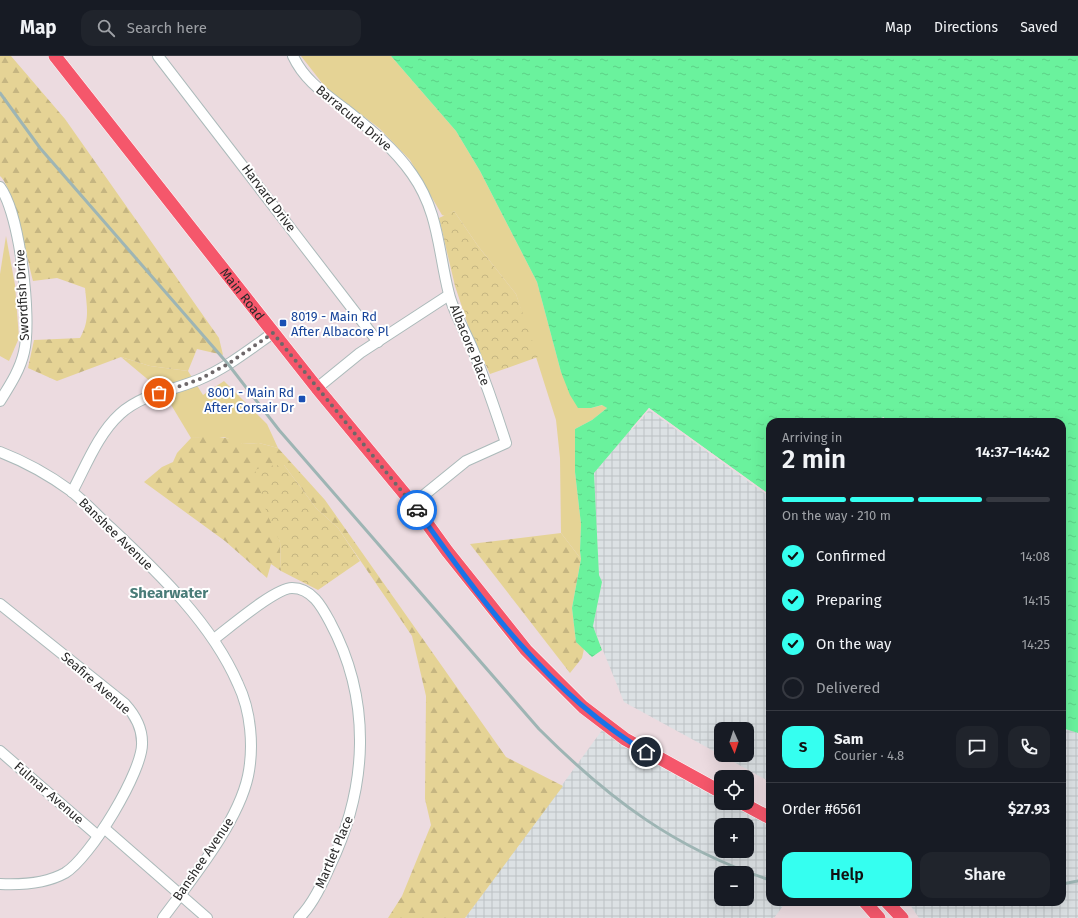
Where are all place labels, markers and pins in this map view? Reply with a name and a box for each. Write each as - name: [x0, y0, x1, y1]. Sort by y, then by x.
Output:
- place label: 8019 - Main Rd After Albacore Pl: [291, 309, 389, 339]
- marker: 8019 - Main Rd After Albacore Pl: [278, 318, 288, 328]
- pin: [142, 376, 176, 410]
- place label: 8001 - Main Rd After Corsair Dr: [204, 385, 294, 415]
- marker: 8001 - Main Rd After Corsair Dr: [297, 394, 307, 404]
- pin: [629, 735, 663, 769]

